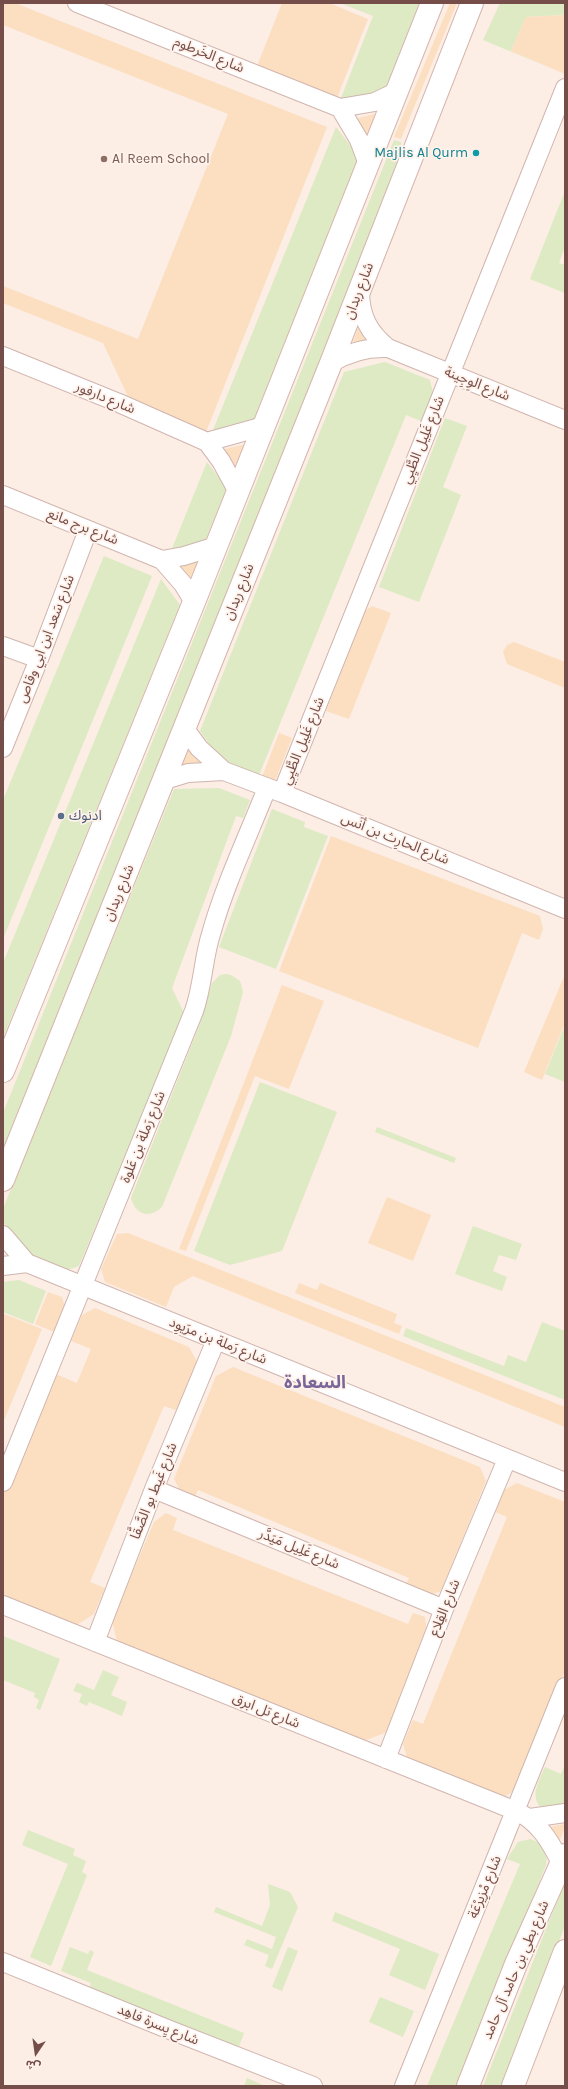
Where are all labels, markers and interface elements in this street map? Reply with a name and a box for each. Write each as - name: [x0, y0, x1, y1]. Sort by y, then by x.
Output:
- street label: شارع الخَرطوم: [171, 33, 247, 77]
- place label: Majlis Al Qurm: [374, 145, 468, 161]
- marker: Majlis Al Qurm: [471, 148, 481, 158]
- place label: Al Reem School: [112, 151, 210, 167]
- marker: Al Reem School: [99, 154, 109, 164]
- street label: شارع ربدان: [341, 260, 377, 322]
- street label: شارع الوِجِينة: [442, 363, 512, 405]
- street label: شارع دارفور: [72, 378, 138, 418]
- street label: شارع غَلِيل الطَّيِي: [398, 394, 448, 486]
- street label: شارع برج مانع: [45, 505, 121, 549]
- street label: شارع ربدان: [220, 561, 258, 623]
- street label: شارع سَعد ابن ابي وقاص: [14, 573, 78, 705]
- street label: شارع غَلِيل الطَّيِي: [278, 695, 328, 787]
- place label: ادنوك: [69, 808, 102, 824]
- street label: شارع الحارِث بن أنَس: [339, 810, 451, 868]
- marker: ادنوك: [56, 811, 66, 821]
- street label: شارع ربدان: [100, 862, 138, 924]
- street label: شارع رَملة بن عَلوة: [117, 1089, 169, 1185]
- street label: شارع رَملة بن مرَيوِد: [167, 1314, 269, 1368]
- district label: السعادة: [284, 1372, 346, 1394]
- street label: شارع غَيط بو الصَّقَّا: [127, 1440, 181, 1542]
- street label: شارع غَلِيل مَيَدَّر: [256, 1525, 342, 1573]
- street label: شارع القِلاع: [426, 1577, 464, 1639]
- street label: شارع تل ابرق: [230, 1690, 302, 1732]
- street label: شارع مْزِيرْعَة: [465, 1853, 505, 1921]
- street label: شارع بطي بن حامد آل حامد: [479, 1898, 553, 2042]
- street label: شارع يِسرة فاهِد: [115, 2001, 201, 2049]
- north arrow: [16, 2033, 56, 2073]
- text: ش: [24, 2057, 42, 2073]

